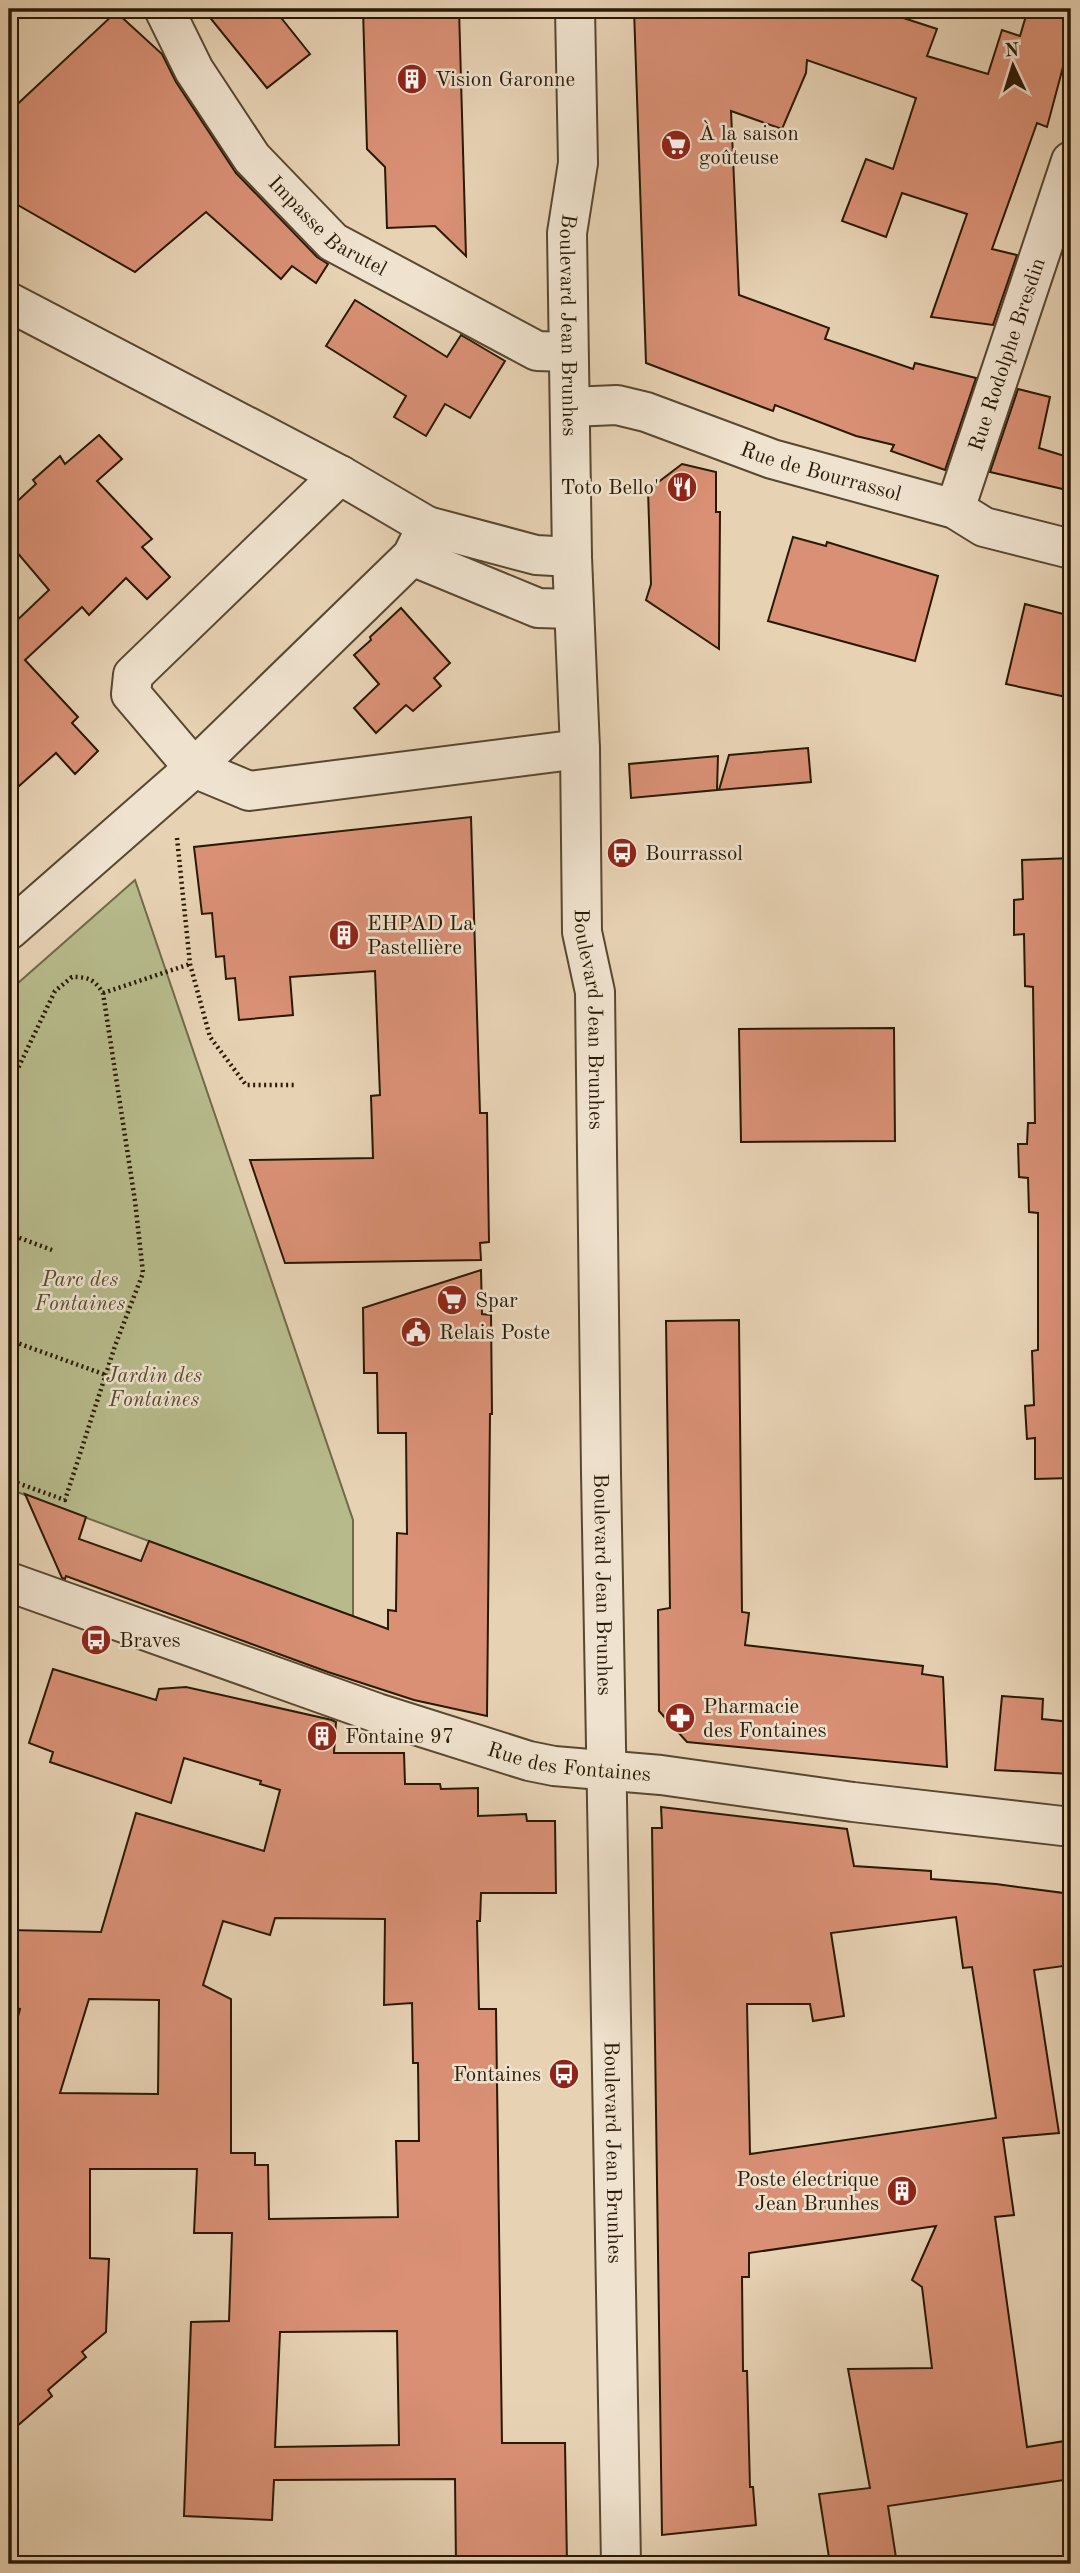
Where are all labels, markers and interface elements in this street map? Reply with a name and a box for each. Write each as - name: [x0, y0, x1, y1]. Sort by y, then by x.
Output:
- north arrow: [978, 32, 1048, 102]
- text: N: [1004, 42, 1020, 62]
- building icon: Vision Garonne: [395, 62, 429, 96]
- place label: Vision Garonne: [435, 70, 575, 91]
- place label: À la saison goûteuse: [699, 120, 799, 169]
- supermarket icon: À la saison goûteuse: [659, 128, 693, 162]
- street label: Impasse Barutel: [263, 173, 390, 281]
- street label: Boulevard Jean Brunhes: [555, 212, 579, 436]
- street label: Rue Rodolphe Bresdin: [966, 256, 1050, 454]
- street label: Rue de Bourrassol: [737, 439, 904, 506]
- restaurant icon: Toto Bello': [665, 470, 699, 504]
- place label: Toto Bello': [560, 478, 659, 499]
- bus stop icon: Bourrassol: [605, 836, 639, 870]
- place label: Bourrassol: [645, 844, 743, 865]
- street label: Boulevard Jean Brunhes: [570, 909, 606, 1130]
- place label: EHPAD La Pastellière: [367, 914, 474, 959]
- building icon: EHPAD La Pastellière: [327, 918, 361, 952]
- park label: Parc des Fontaines: [34, 1270, 125, 1315]
- supermarket icon: Spar: [435, 1283, 469, 1317]
- place label: Spar: [475, 1291, 518, 1312]
- public building icon: Relais Poste: [399, 1315, 433, 1349]
- place label: Relais Poste: [439, 1323, 550, 1344]
- park label: Jardin des Fontaines: [106, 1366, 202, 1411]
- street label: Boulevard Jean Brunhes: [589, 1473, 614, 1696]
- bus stop icon: Braves: [79, 1623, 113, 1657]
- place label: Braves: [119, 1631, 181, 1652]
- place label: Pharmacie des Fontaines: [703, 1697, 827, 1742]
- pharmacy icon: Pharmacie des Fontaines: [663, 1701, 697, 1735]
- building icon: Fontaine 97: [305, 1719, 339, 1753]
- place label: Fontaine 97: [345, 1727, 454, 1748]
- street label: Rue des Fontaines: [485, 1740, 652, 1786]
- street label: Boulevard Jean Brunhes: [599, 2041, 624, 2264]
- bus stop icon: Fontaines: [547, 2057, 581, 2091]
- place label: Fontaines: [453, 2065, 541, 2086]
- place label: Poste électrique Jean Brunhes: [736, 2170, 879, 2215]
- building icon: Poste électrique Jean Brunhes: [885, 2174, 919, 2208]

